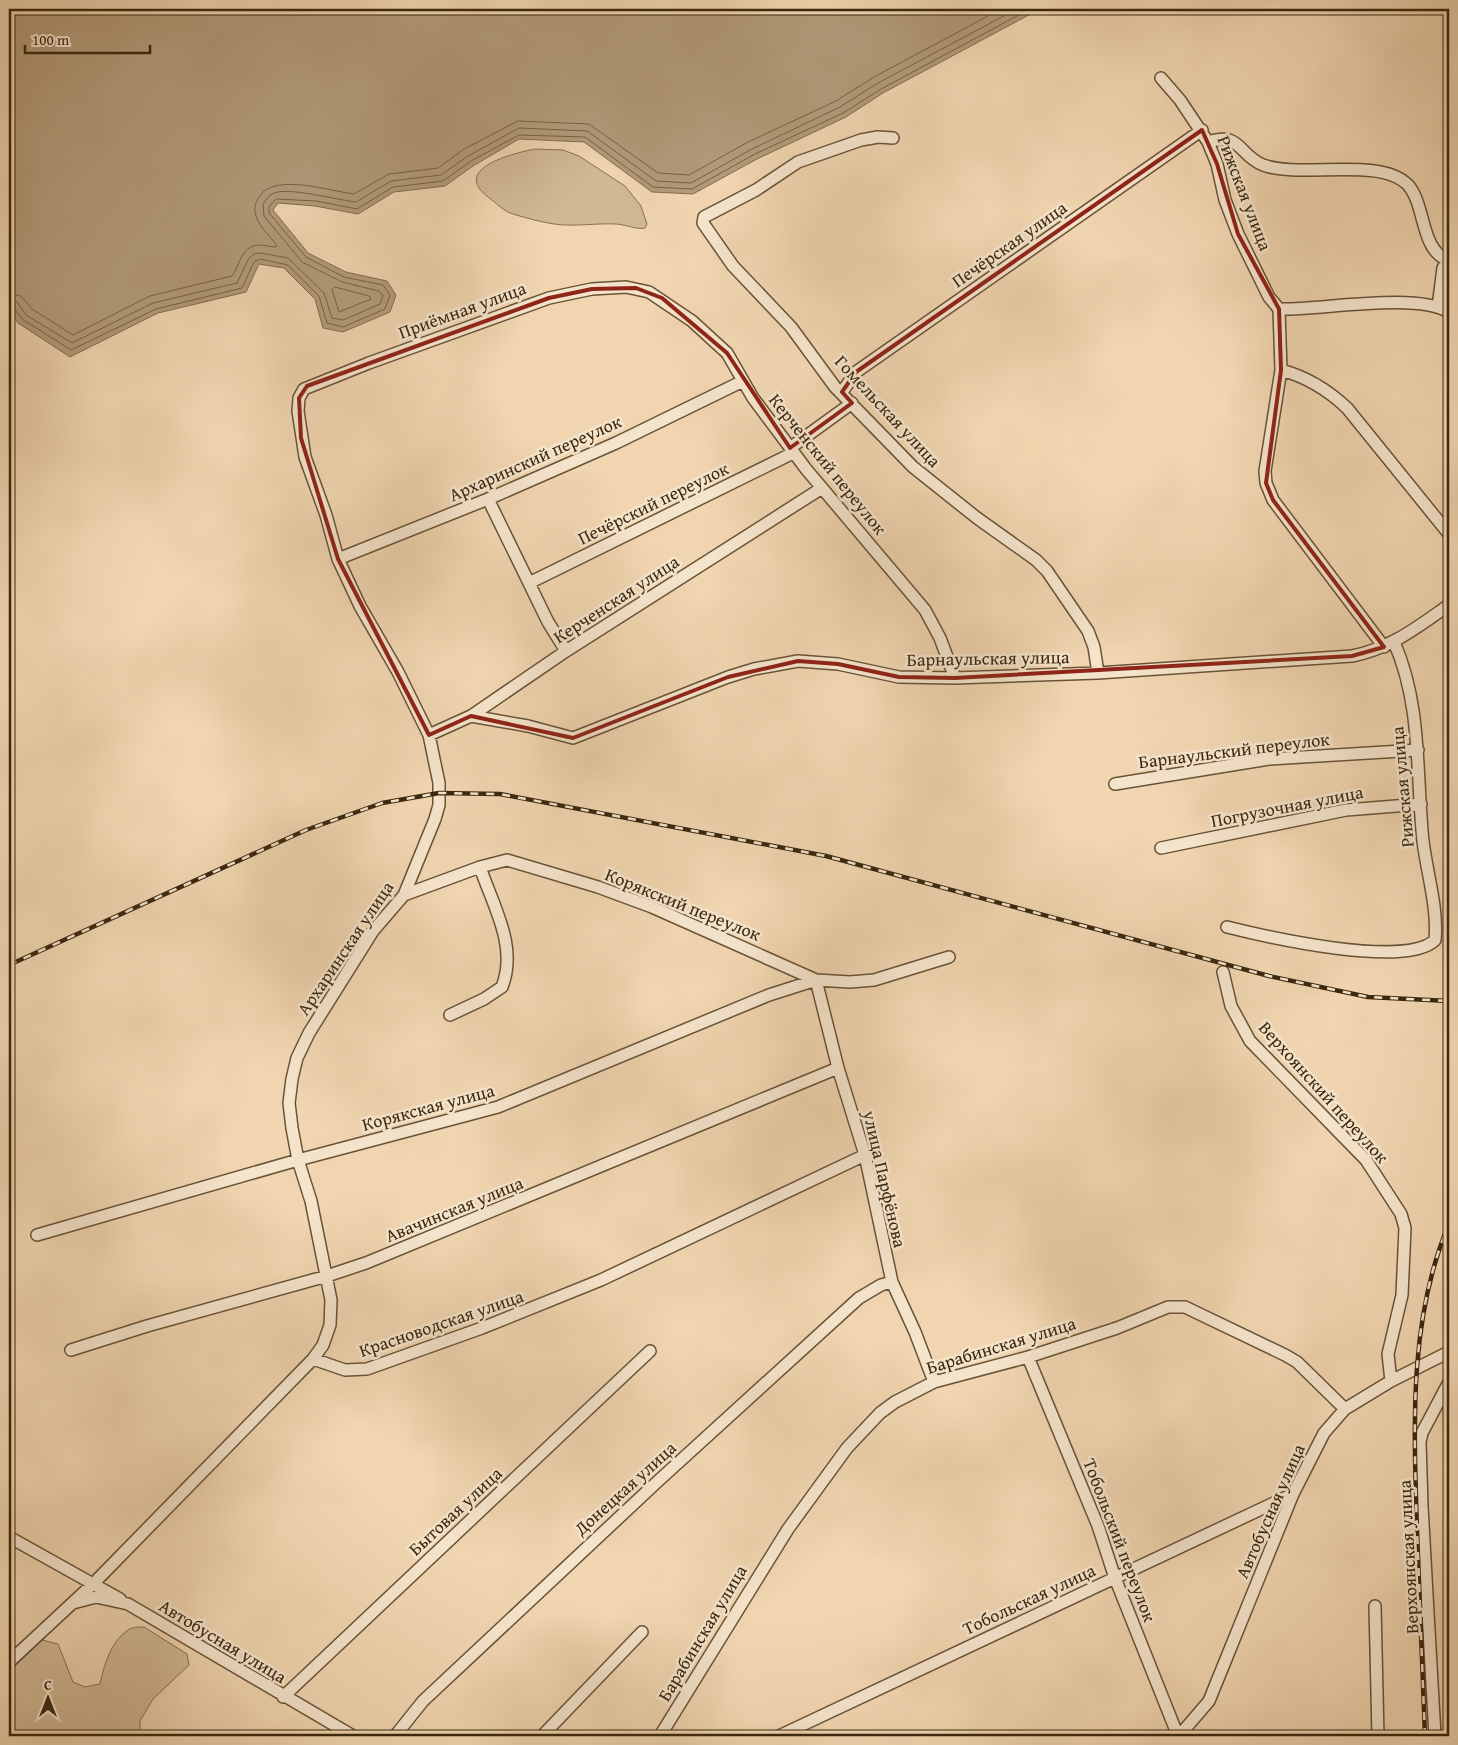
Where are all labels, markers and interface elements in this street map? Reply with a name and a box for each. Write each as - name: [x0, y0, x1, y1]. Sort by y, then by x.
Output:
- scale bar: [25, 22, 150, 54]
- text: 100 m: [32, 29, 70, 50]
- street label: Рижская улица: [1211, 132, 1279, 255]
- street label: Печёрская улица: [946, 194, 1073, 294]
- street label: Приёмная улица: [394, 274, 530, 346]
- street label: Гомельская улица: [829, 349, 948, 474]
- street label: Керченский переулок: [762, 388, 894, 541]
- street label: Архаринский переулок: [444, 408, 626, 508]
- street label: Печёрский переулок: [573, 454, 734, 551]
- street label: Керченская улица: [548, 548, 685, 650]
- street label: Барнаульская улица: [906, 643, 1070, 673]
- street label: Барнаульский переулок: [1137, 725, 1332, 775]
- street label: Рижская улица: [1383, 725, 1421, 849]
- street label: Погрузочная улица: [1209, 778, 1366, 834]
- street label: Корякский переулок: [601, 860, 765, 948]
- street label: Архаринская улица: [290, 875, 400, 1021]
- street label: Верхоянский переулок: [1253, 1015, 1396, 1170]
- street label: Корякская улица: [359, 1076, 498, 1138]
- street label: улица Парфёнова: [856, 1107, 914, 1251]
- street label: Авачинская улица: [381, 1169, 527, 1249]
- street label: Красноводская улица: [355, 1282, 527, 1364]
- street label: Барабинская улица: [923, 1309, 1079, 1381]
- street label: Донецкая улица: [567, 1434, 682, 1542]
- street label: Автобусная улица: [1228, 1439, 1312, 1583]
- street label: Тобольский переулок: [1076, 1454, 1164, 1626]
- street label: Бытовая улица: [402, 1460, 508, 1562]
- street label: Верхоянская улица: [1390, 1479, 1426, 1635]
- street label: Тобольская улица: [958, 1556, 1100, 1642]
- street label: Барабинская улица: [650, 1559, 754, 1706]
- street label: Автобусная улица: [154, 1592, 292, 1690]
- north arrow: [22, 1672, 72, 1722]
- text: С: [44, 1675, 52, 1695]

